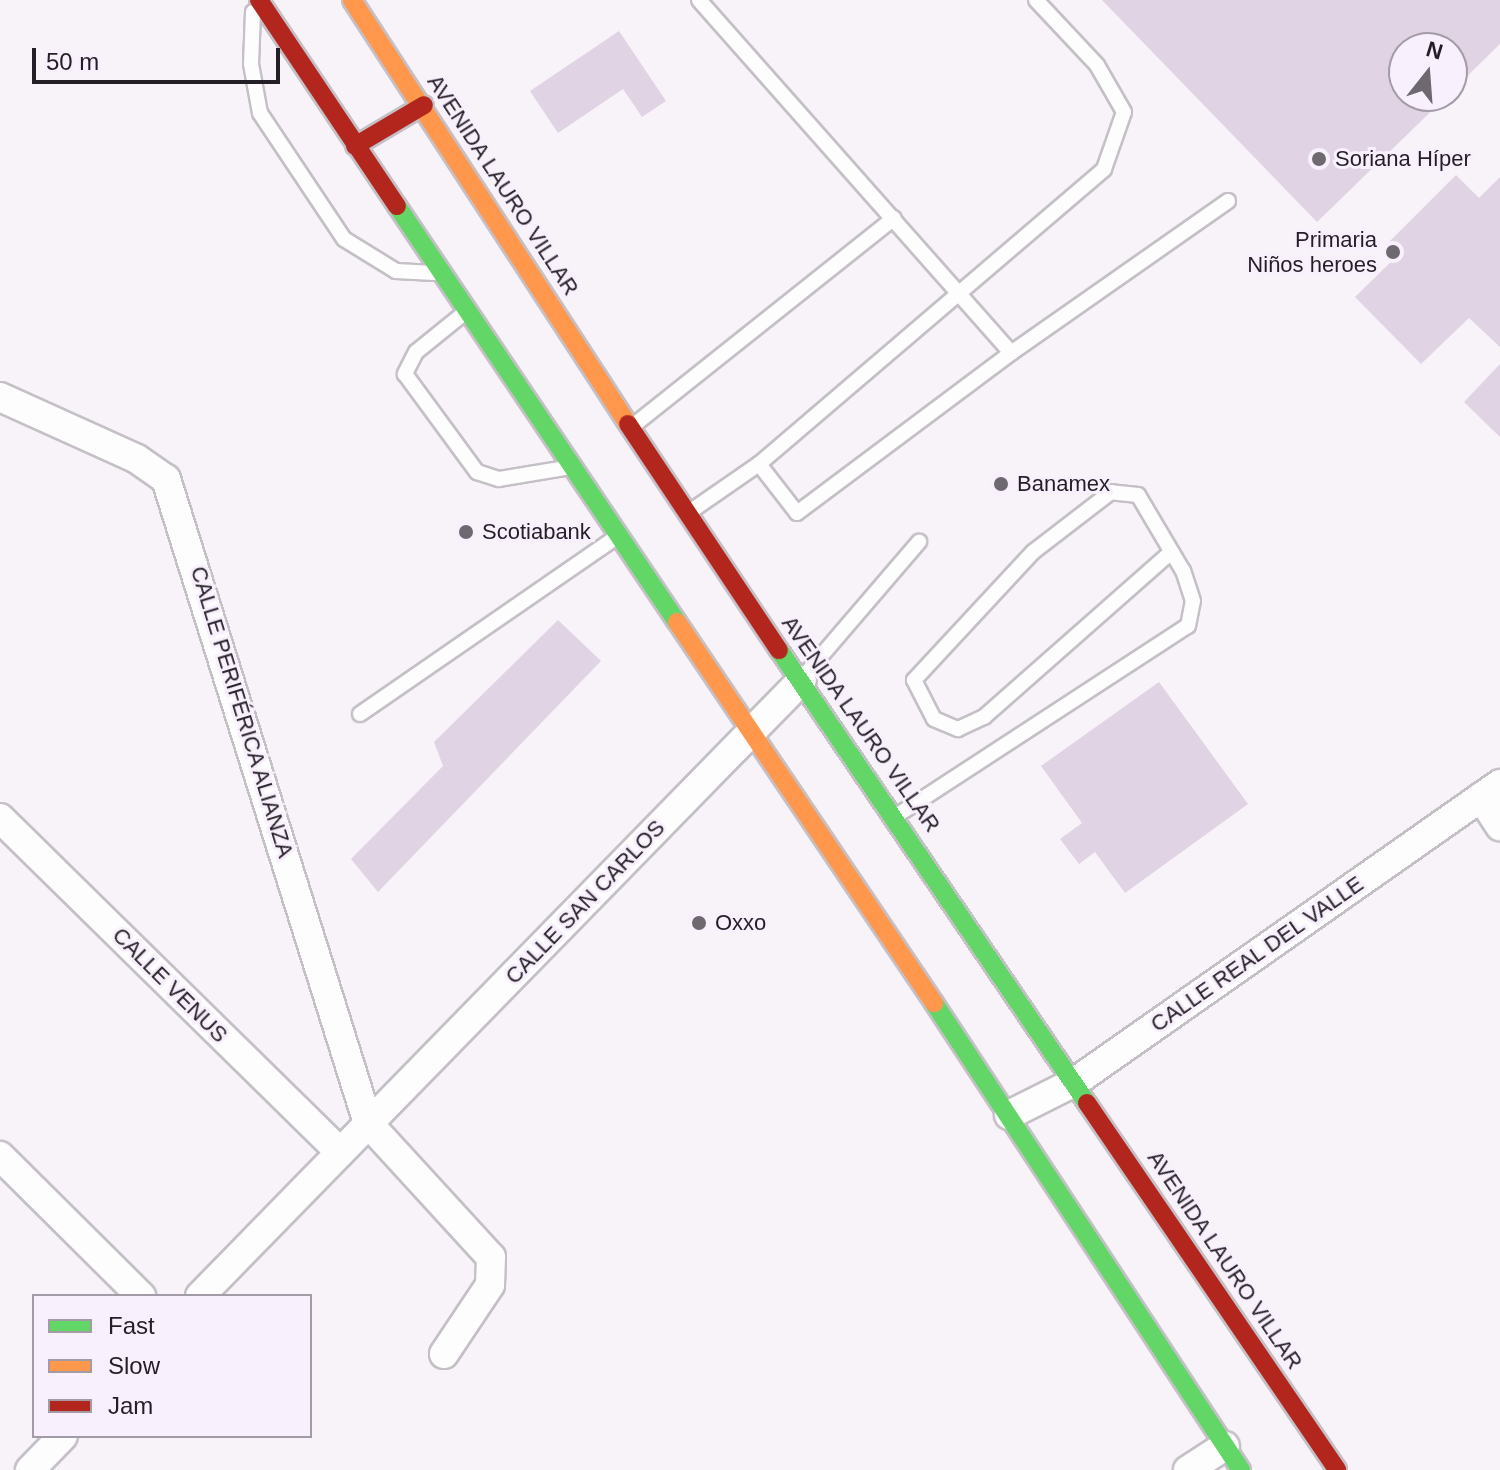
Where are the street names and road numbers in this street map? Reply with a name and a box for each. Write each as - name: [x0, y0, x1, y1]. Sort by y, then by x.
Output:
- street label: AVENIDA LAURO VILLAR: [421, 69, 585, 301]
- street label: CALLE PERIFÉRICA ALIANZA: [185, 562, 299, 862]
- street label: AVENIDA LAURO VILLAR: [776, 610, 946, 838]
- street label: CALLE SAN CARLOS: [500, 815, 670, 989]
- street label: CALLE REAL DEL VALLE: [1145, 870, 1369, 1038]
- street label: CALLE VENUS: [107, 922, 233, 1048]
- street label: AVENIDA LAURO VILLAR: [1142, 1145, 1308, 1375]

